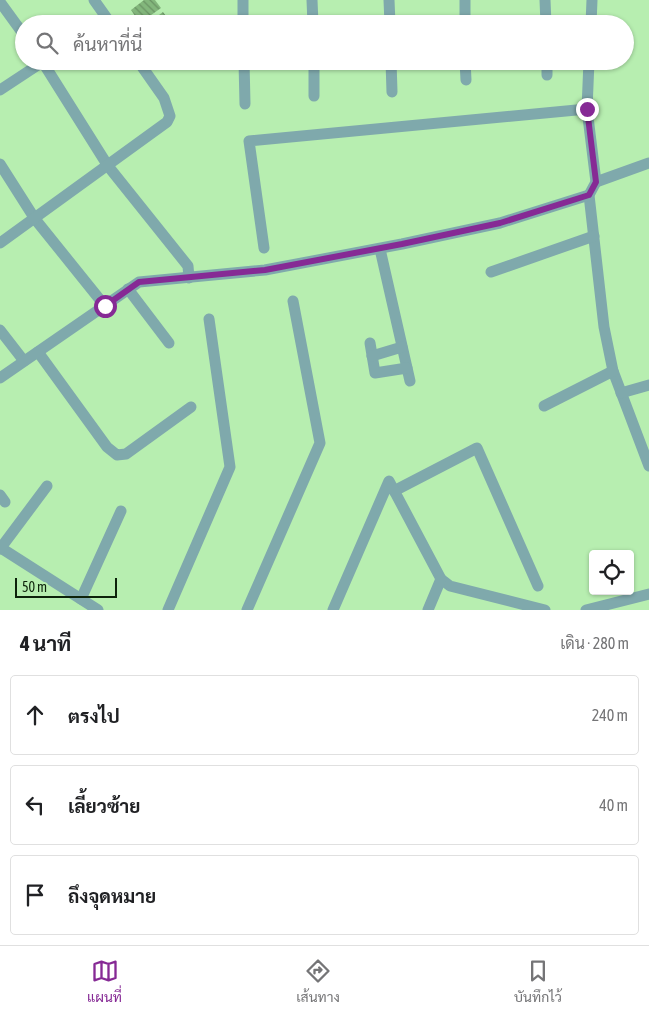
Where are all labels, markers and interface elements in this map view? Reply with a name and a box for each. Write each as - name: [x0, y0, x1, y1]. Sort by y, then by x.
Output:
- search box: [15, 15, 634, 70]
- icon: search: [33, 29, 61, 57]
- text: ค้นหาที่นี่: [73, 33, 142, 55]
- route end: [576, 98, 599, 121]
- route start: [94, 295, 117, 318]
- map controls: [589, 550, 634, 595]
- button: locate: [589, 550, 634, 595]
- scale bar: [15, 575, 118, 598]
- text: 50 m: [22, 579, 47, 595]
- text: 4 นาที: [20, 631, 71, 655]
- text: เดิน · 280 m: [560, 634, 629, 652]
- icon: ahead: [21, 701, 49, 729]
- text: ตรงไป: [68, 705, 120, 727]
- text: 240 m: [592, 706, 628, 724]
- icon: left: [21, 791, 49, 819]
- text: เลี้ยวซ้าย: [68, 795, 140, 817]
- text: 40 m: [599, 796, 628, 814]
- icon: arrive: [21, 881, 49, 909]
- text: ถึงจุดหมาย: [68, 885, 156, 907]
- tab: แผนที่: [87, 957, 122, 1005]
- tab: เส้นทาง: [296, 957, 340, 1005]
- tab: บันทึกไว้: [514, 957, 562, 1005]

